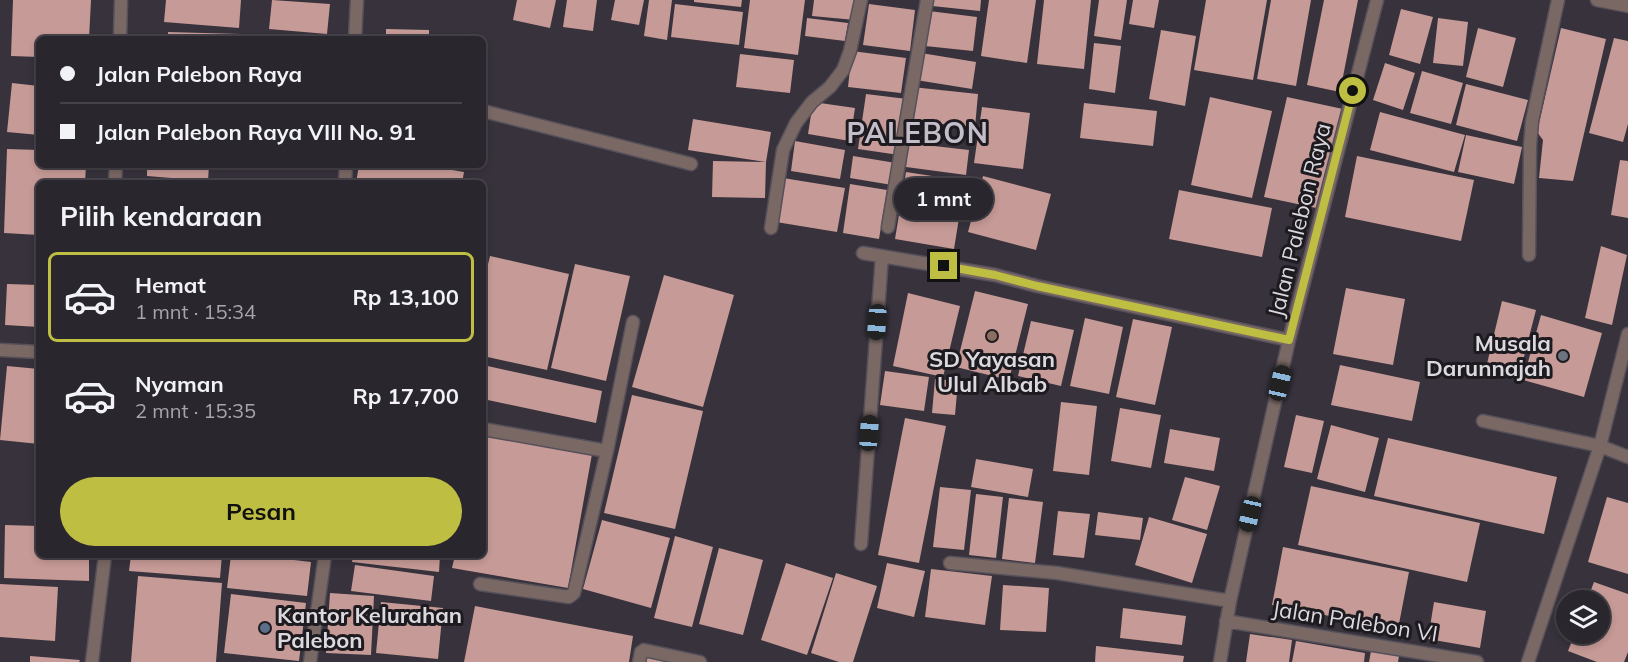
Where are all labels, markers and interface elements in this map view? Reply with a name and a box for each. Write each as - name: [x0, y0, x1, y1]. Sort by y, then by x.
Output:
- text: Jalan Palebon Raya: [96, 60, 302, 88]
- route start: [1339, 77, 1366, 104]
- district label: PALEBON: [847, 115, 989, 150]
- text: Jalan Palebon Raya VIII No. 91: [96, 118, 416, 146]
- street label: Jalan Palebon Raya: [1261, 120, 1337, 320]
- callout: 1 mnt: [894, 179, 994, 221]
- text: 1 mnt: [916, 186, 971, 211]
- text: Pilih kendaraan: [60, 199, 262, 233]
- route end: [930, 252, 957, 279]
- icon: car: [63, 270, 117, 324]
- text: Hemat: [135, 271, 206, 299]
- text: Rp 13,100: [352, 283, 459, 311]
- text: 1 mnt · 15:34: [135, 299, 256, 324]
- car: [867, 303, 887, 341]
- marker: SD Yayasan Ulul Albab: [985, 329, 999, 343]
- place label: Musala Darunnajah: [1426, 329, 1551, 382]
- place label: SD Yayasan Ulul Albab: [929, 345, 1055, 398]
- marker: Musala Darunnajah: [1556, 349, 1570, 363]
- car: [1267, 363, 1293, 403]
- icon: car: [63, 369, 117, 423]
- text: Nyaman: [135, 370, 224, 398]
- text: Rp 17,700: [352, 382, 459, 410]
- text: 2 mnt · 15:35: [135, 398, 256, 423]
- car: [859, 414, 879, 452]
- button: Pesan: [60, 477, 462, 546]
- car: [1237, 494, 1263, 534]
- map controls: [1556, 590, 1610, 644]
- button: layers: [1556, 590, 1610, 644]
- street label: Jalan Palebon VI: [1270, 594, 1440, 648]
- place label: Kantor Kelurahan Palebon: [277, 601, 462, 654]
- marker: Kantor Kelurahan Palebon: [258, 621, 272, 635]

